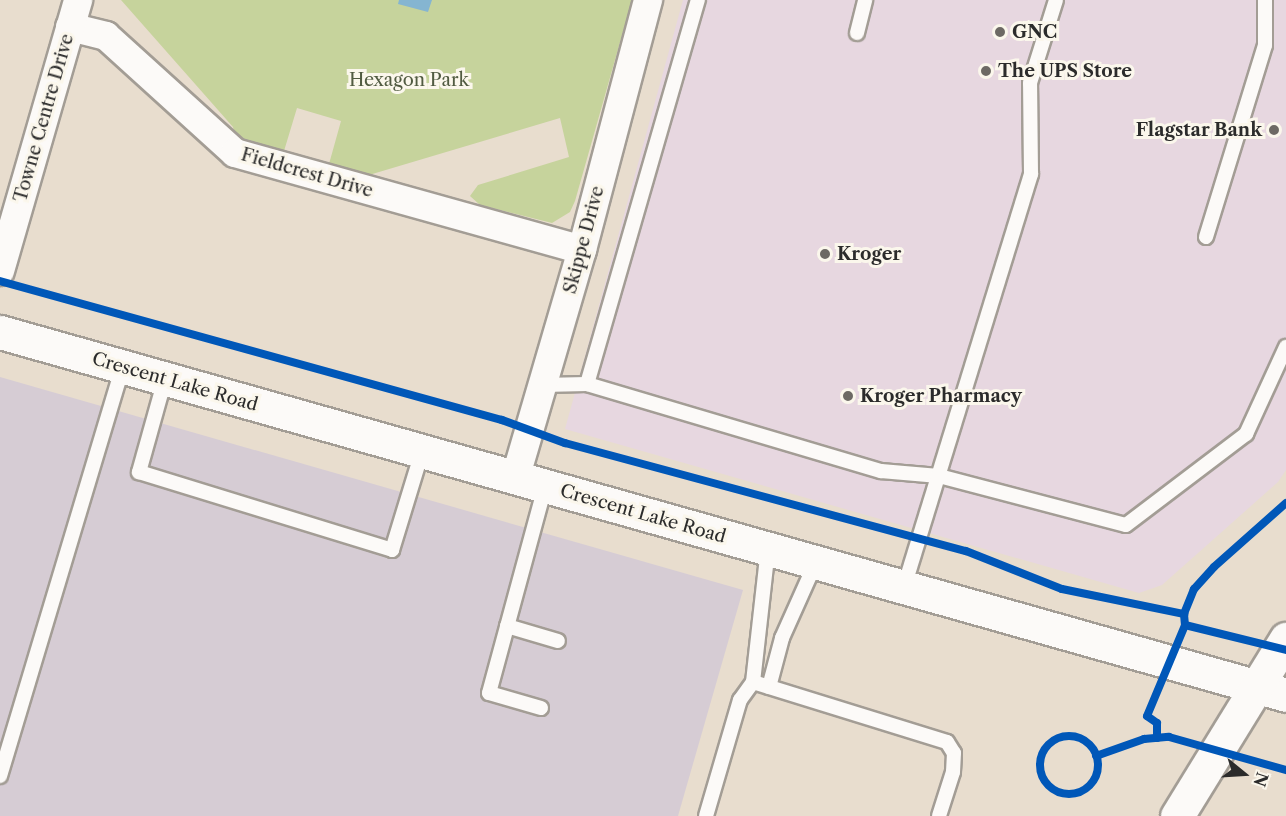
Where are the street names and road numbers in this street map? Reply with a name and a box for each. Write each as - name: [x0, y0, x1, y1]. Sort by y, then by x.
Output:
- street label: Towne Centre Drive: [10, 31, 78, 205]
- street label: Fieldcrest Drive: [239, 144, 375, 202]
- street label: Skippe Drive: [559, 184, 609, 296]
- street label: Crescent Lake Road: [90, 348, 260, 416]
- street label: Crescent Lake Road: [558, 480, 728, 548]

